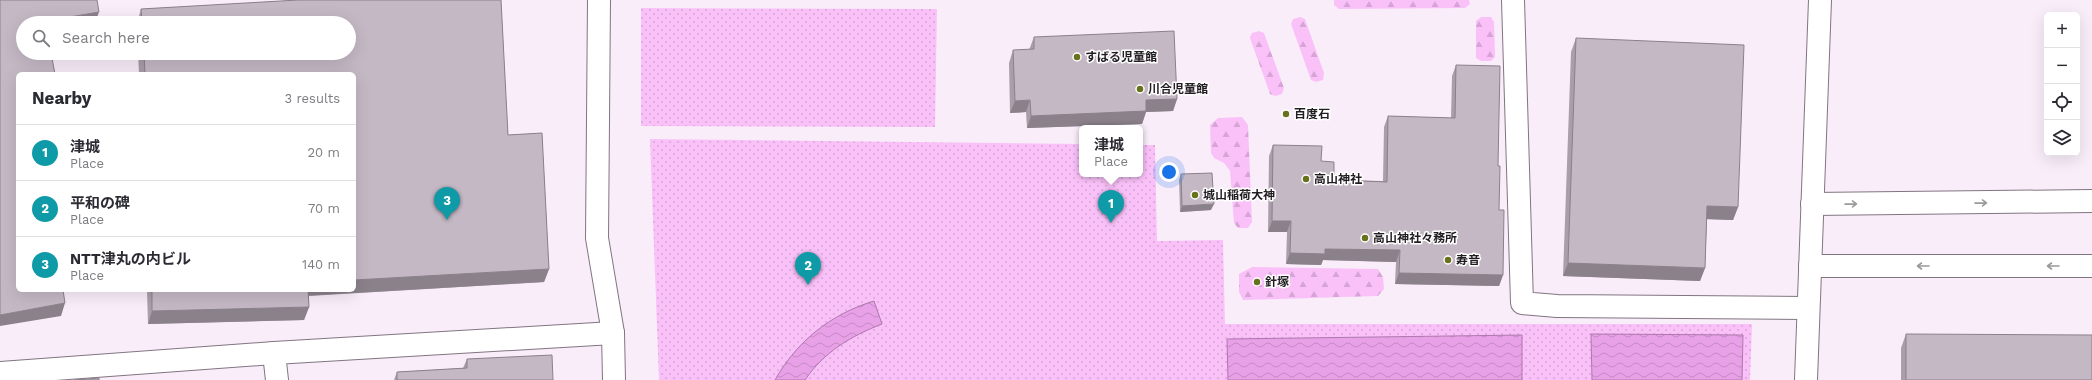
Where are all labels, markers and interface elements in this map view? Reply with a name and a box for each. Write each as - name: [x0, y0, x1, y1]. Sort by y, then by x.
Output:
- map controls: [2044, 12, 2080, 156]
- button: +: [2044, 12, 2080, 48]
- search box: [16, 16, 356, 60]
- icon: search: [30, 27, 52, 49]
- text: Search here: [62, 29, 150, 47]
- button: −: [2044, 48, 2080, 84]
- place label: すばる児童館: [1085, 50, 1157, 64]
- marker: すばる児童館: [1072, 52, 1082, 62]
- place label: 川合児童館: [1148, 82, 1208, 96]
- marker: 川合児童館: [1135, 84, 1145, 94]
- button: locate: [2044, 84, 2080, 120]
- text: Nearby: [32, 88, 91, 108]
- text: 3 results: [285, 91, 340, 106]
- place label: 百度石: [1294, 107, 1330, 121]
- marker: 百度石: [1281, 109, 1291, 119]
- button: layers: [2044, 120, 2080, 156]
- popup: [1079, 125, 1143, 177]
- text: 津城: [1094, 136, 1124, 154]
- text: 津城: [70, 138, 100, 156]
- text: 1: [42, 145, 48, 160]
- text: 20 m: [308, 145, 340, 160]
- text: Place: [1094, 154, 1128, 169]
- text: Place: [70, 156, 104, 171]
- your location: [1159, 162, 1179, 182]
- place label: 高山神社: [1314, 172, 1362, 186]
- marker: 高山神社: [1301, 174, 1311, 184]
- pin: 3: [434, 187, 460, 220]
- place label: 城山稲荷大神: [1203, 188, 1275, 202]
- pin: 1: [1098, 190, 1124, 223]
- marker: 城山稲荷大神: [1190, 190, 1200, 200]
- text: 平和の碑: [70, 194, 130, 212]
- one-way arrow: [1974, 199, 1987, 207]
- one-way arrow: [1844, 200, 1857, 208]
- text: 2: [41, 201, 49, 216]
- text: 70 m: [308, 201, 340, 216]
- text: Place: [70, 212, 104, 227]
- place label: 高山神社々務所: [1373, 231, 1457, 245]
- marker: 高山神社々務所: [1360, 233, 1370, 243]
- text: NTT津丸の内ビル: [70, 250, 191, 268]
- pin: 2: [795, 252, 821, 285]
- place label: 寿音: [1456, 253, 1480, 267]
- marker: 寿音: [1443, 255, 1453, 265]
- text: 3: [41, 257, 49, 272]
- text: 140 m: [302, 257, 340, 272]
- one-way arrow: [1917, 262, 1930, 270]
- one-way arrow: [2047, 262, 2060, 270]
- text: Place: [70, 268, 104, 283]
- place label: 針塚: [1265, 275, 1289, 289]
- marker: 針塚: [1252, 277, 1262, 287]

